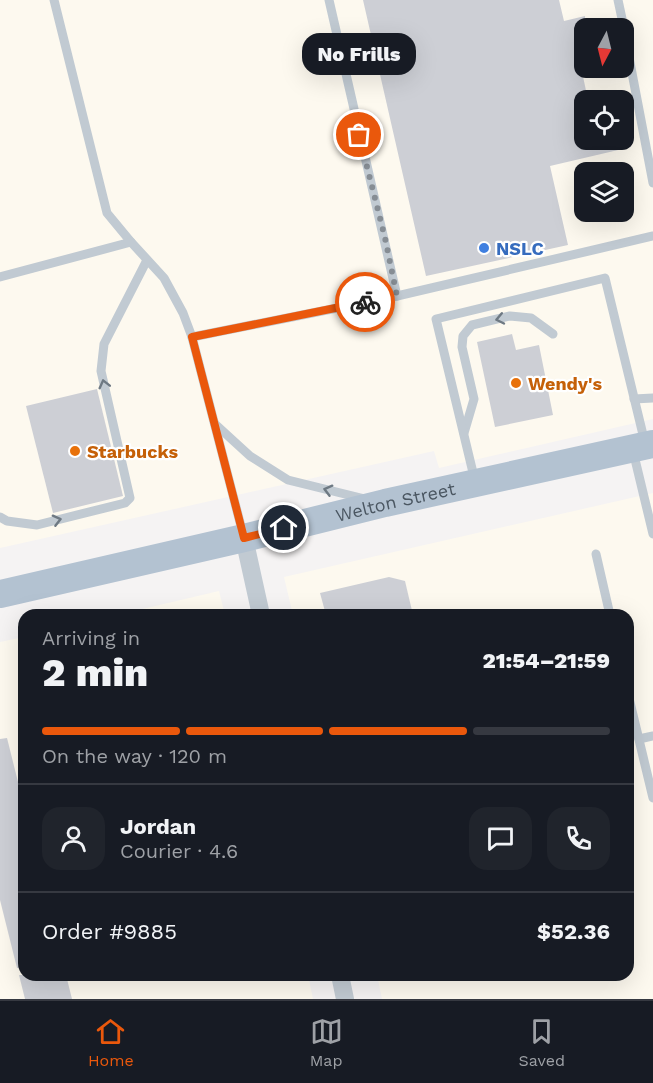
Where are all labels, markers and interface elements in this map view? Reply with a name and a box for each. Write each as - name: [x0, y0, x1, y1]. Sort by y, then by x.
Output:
- north arrow: [574, 18, 634, 78]
- map controls: [574, 18, 634, 222]
- callout: No Frills: [302, 33, 416, 75]
- text: No Frills: [317, 42, 401, 66]
- button: locate: [574, 90, 634, 150]
- pin: [333, 109, 384, 160]
- icon: bag: [342, 118, 375, 151]
- button: layers: [574, 162, 634, 222]
- place label: NSLC: [496, 238, 544, 259]
- marker: NSLC: [477, 241, 491, 255]
- courier: [335, 272, 395, 332]
- icon: bike: [349, 286, 382, 319]
- one-way arrow: [495, 311, 505, 324]
- place label: Wendy's: [528, 373, 602, 394]
- marker: Wendy's: [509, 376, 523, 390]
- one-way arrow: [98, 379, 111, 389]
- place label: Starbucks: [87, 441, 179, 462]
- marker: Starbucks: [68, 444, 82, 458]
- street label: Welton Street: [333, 477, 457, 525]
- one-way arrow: [323, 485, 334, 497]
- pin: [258, 502, 309, 553]
- icon: home: [267, 511, 300, 544]
- one-way arrow: [51, 515, 61, 528]
- text: Arriving in: [42, 626, 140, 650]
- text: 21:54–21:59: [482, 648, 610, 673]
- text: 2 min: [42, 650, 148, 695]
- text: On the way · 120 m: [42, 744, 227, 768]
- button: person: [42, 807, 105, 870]
- button: chat: [469, 807, 532, 870]
- button: phone: [547, 807, 610, 870]
- text: Jordan: [120, 814, 196, 839]
- text: Courier · 4.6: [120, 839, 238, 863]
- text: Order #9885: [42, 919, 177, 944]
- text: $52.36: [537, 919, 610, 944]
- tab: Home: [88, 1015, 134, 1070]
- tab: Map: [310, 1015, 343, 1070]
- tab: Saved: [519, 1015, 565, 1070]

